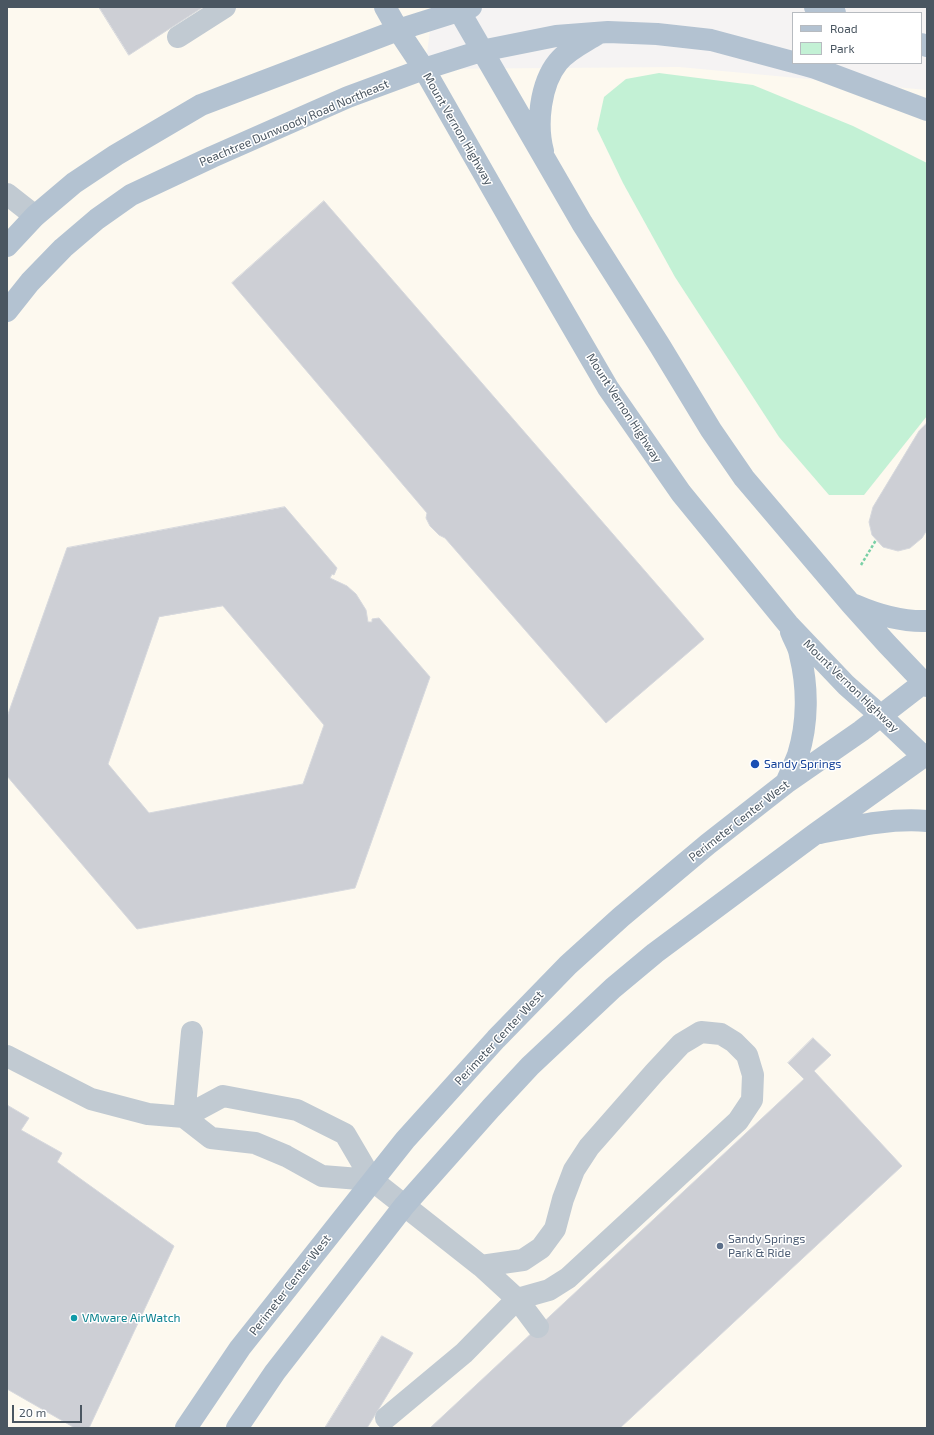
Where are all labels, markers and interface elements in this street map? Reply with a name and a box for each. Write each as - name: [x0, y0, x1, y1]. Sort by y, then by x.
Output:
- legend: [792, 12, 922, 64]
- text: Road: [830, 21, 858, 35]
- text: Park: [830, 41, 855, 55]
- street label: Mount Vernon Highway: [420, 70, 496, 188]
- street label: Peachtree Dunwoody Road Northeast: [197, 76, 391, 170]
- street label: Mount Vernon Highway: [583, 351, 665, 465]
- street label: Mount Vernon Highway: [800, 637, 902, 735]
- place label: Sandy Springs: [764, 757, 841, 771]
- marker: Sandy Springs: [749, 758, 761, 770]
- street label: Perimeter Center West: [686, 777, 792, 865]
- street label: Perimeter Center West: [452, 988, 546, 1088]
- street label: Perimeter Center West: [246, 1232, 334, 1338]
- place label: Sandy Springs Park & Ride: [728, 1232, 805, 1260]
- marker: Sandy Springs Park & Ride: [715, 1241, 725, 1251]
- place label: VMware AirWatch: [82, 1311, 181, 1325]
- marker: VMware AirWatch: [69, 1313, 79, 1323]
- scale bar: [14, 1397, 84, 1423]
- text: 20 m: [19, 1405, 46, 1419]

